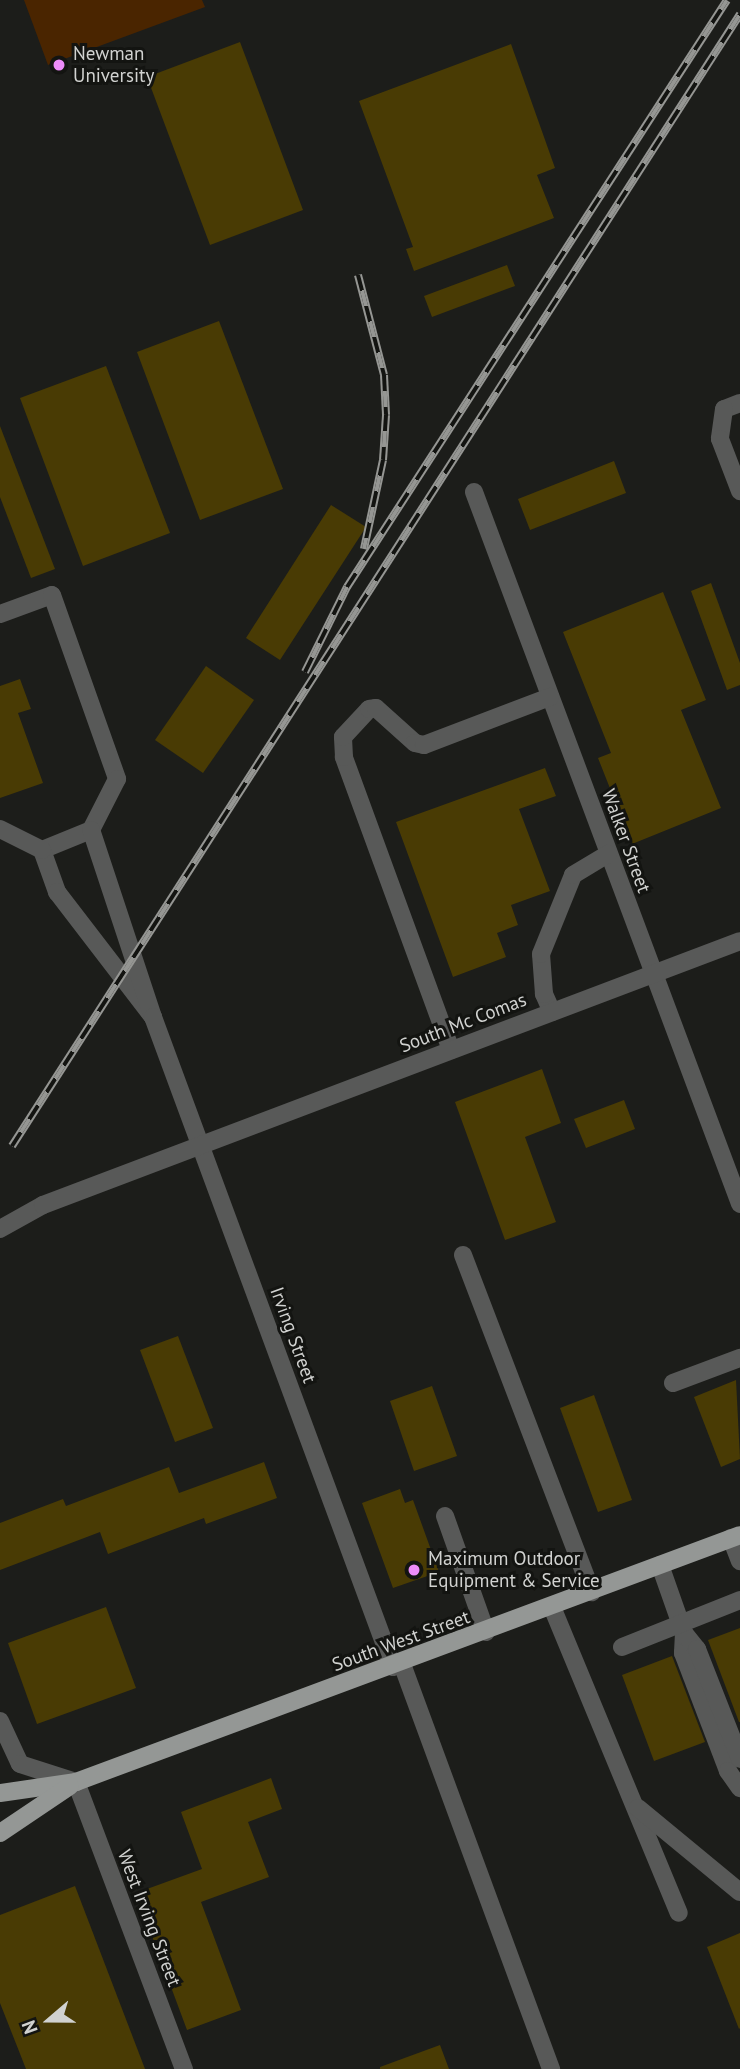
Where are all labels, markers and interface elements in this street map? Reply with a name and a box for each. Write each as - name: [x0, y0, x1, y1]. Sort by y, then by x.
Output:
- place label: Newman University: [73, 43, 154, 87]
- marker: Newman University: [51, 57, 67, 73]
- street label: Walker Street: [597, 786, 655, 896]
- street label: South Mc Comas: [396, 988, 530, 1058]
- street label: Irving Street: [265, 1284, 321, 1386]
- place label: Maximum Outdoor Equipment & Service: [428, 1548, 600, 1592]
- marker: Maximum Outdoor Equipment & Service: [406, 1562, 422, 1578]
- street label: South West Street: [329, 1605, 473, 1677]
- street label: West Irving Street: [112, 1846, 186, 1990]
- north arrow: [14, 1985, 84, 2055]
- text: N: [16, 2017, 43, 2037]

